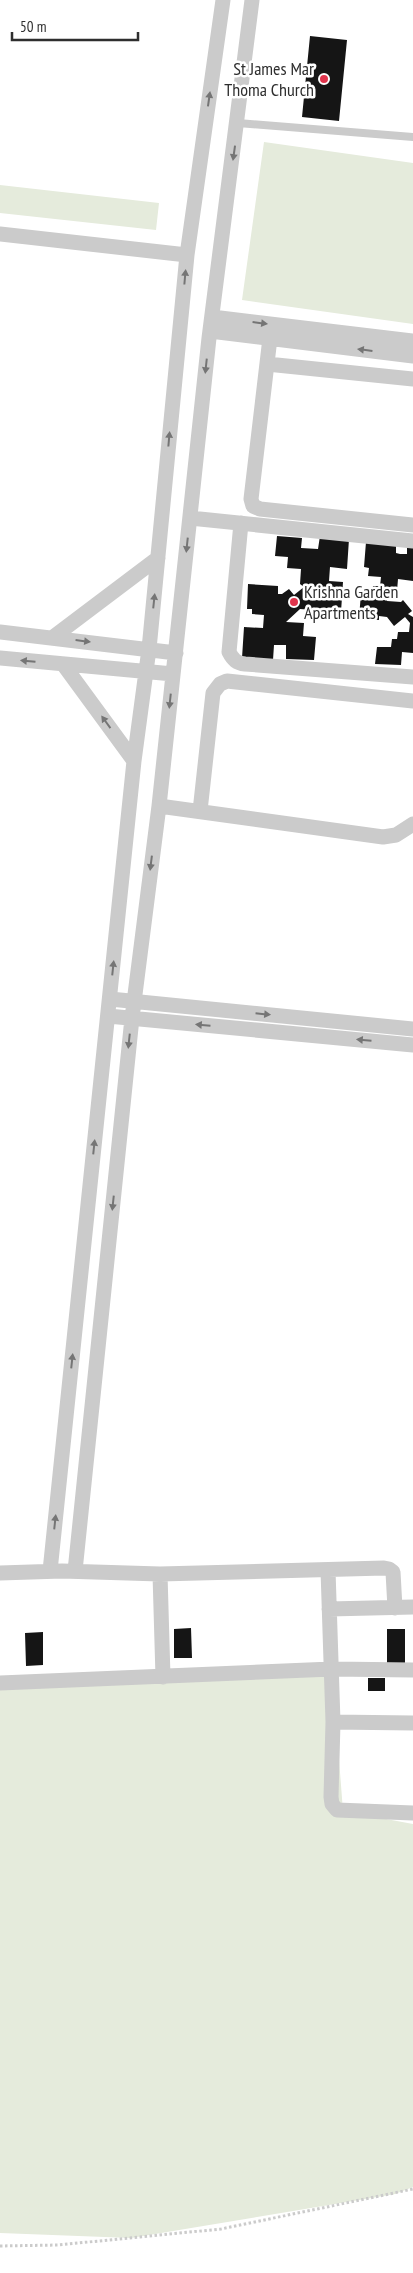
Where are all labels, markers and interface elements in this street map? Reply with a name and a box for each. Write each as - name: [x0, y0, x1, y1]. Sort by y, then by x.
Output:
- scale bar: [12, 10, 139, 42]
- text: 50 m: [20, 17, 46, 36]
- place label: St James Mar Thoma Church: [224, 57, 314, 101]
- marker: St James Mar Thoma Church: [318, 73, 330, 85]
- one-way arrow: [205, 90, 213, 106]
- one-way arrow: [229, 145, 237, 161]
- one-way arrow: [181, 269, 189, 285]
- one-way arrow: [252, 319, 268, 327]
- one-way arrow: [356, 346, 372, 354]
- one-way arrow: [202, 358, 210, 374]
- one-way arrow: [165, 431, 173, 447]
- one-way arrow: [183, 537, 191, 553]
- place label: Krishna Garden Apartments: [304, 580, 398, 624]
- one-way arrow: [150, 592, 158, 608]
- marker: Krishna Garden Apartments: [288, 596, 300, 608]
- one-way arrow: [75, 637, 91, 645]
- one-way arrow: [20, 656, 36, 664]
- one-way arrow: [166, 693, 174, 709]
- one-way arrow: [100, 716, 111, 729]
- one-way arrow: [147, 855, 155, 871]
- one-way arrow: [109, 960, 117, 976]
- one-way arrow: [255, 1010, 271, 1018]
- one-way arrow: [194, 1021, 210, 1029]
- one-way arrow: [125, 1033, 133, 1049]
- one-way arrow: [356, 1036, 372, 1044]
- one-way arrow: [90, 1139, 98, 1155]
- one-way arrow: [109, 1195, 117, 1211]
- one-way arrow: [68, 1352, 76, 1368]
- one-way arrow: [51, 1514, 59, 1530]

